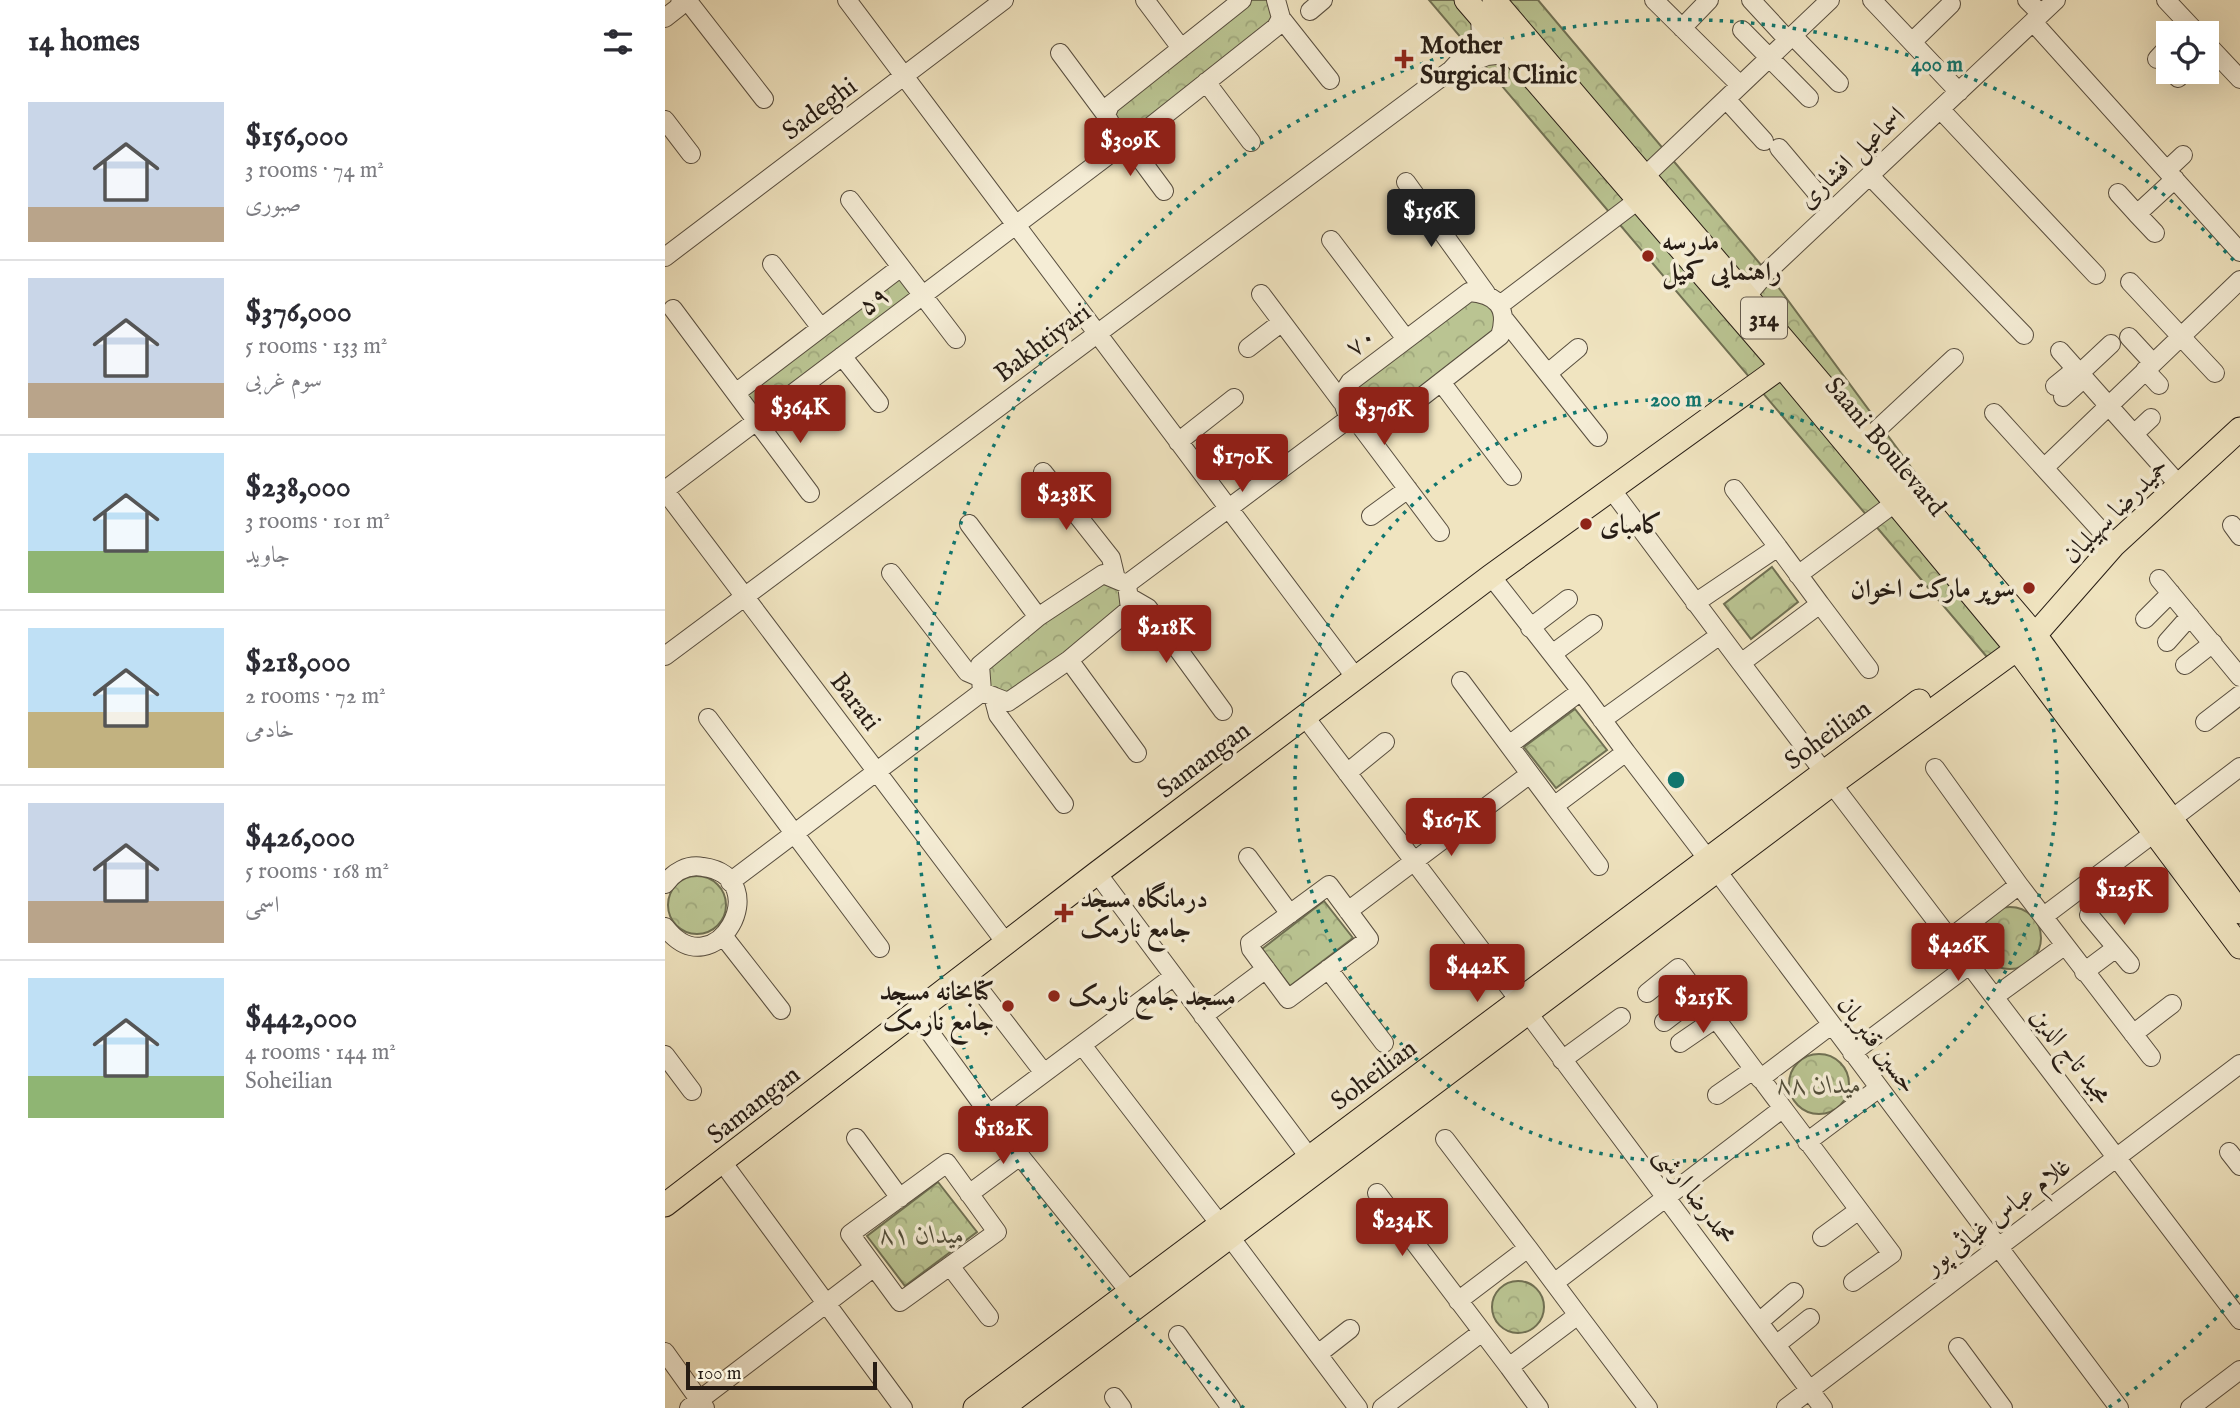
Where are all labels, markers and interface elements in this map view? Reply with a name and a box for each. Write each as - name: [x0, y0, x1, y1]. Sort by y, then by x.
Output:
- map controls: [2156, 21, 2219, 84]
- button: locate: [2156, 21, 2219, 84]
- text: 14 homes: [28, 23, 140, 61]
- icon: filters: [599, 23, 637, 61]
- place label: Mother Surgical Clinic: [1420, 29, 1577, 92]
- marker: Mother Surgical Clinic: [1394, 49, 1414, 69]
- text: 400 m: [1911, 52, 1964, 79]
- street label: Sadeghi: [776, 70, 864, 148]
- street label: اسماعیل افشاری: [1791, 100, 1913, 216]
- text: $156,000: [245, 118, 348, 156]
- pin: $309K: [1081, 118, 1179, 178]
- text: $309K: [1100, 126, 1160, 155]
- icon: home: [84, 130, 168, 214]
- text: 3 rooms · 74 m²: [245, 156, 384, 185]
- text: صبوری: [245, 190, 301, 219]
- pin: $156K: [1382, 190, 1480, 249]
- text: $156K: [1403, 197, 1459, 226]
- place label: مدرسه راهنمایی کمیل: [1662, 226, 1782, 290]
- marker: مدرسه راهنمایی کمیل: [1640, 248, 1656, 264]
- street label: ۵۹: [852, 279, 896, 324]
- text: $376,000: [245, 294, 352, 332]
- street label: Bakhtiyari: [988, 296, 1098, 390]
- road number: 314: [1741, 298, 1787, 338]
- icon: home: [84, 306, 168, 390]
- street label: ۷۰: [1339, 320, 1383, 365]
- text: 5 rooms · 133 m²: [245, 332, 388, 361]
- text: سوم غربی: [245, 366, 322, 395]
- street label: Saani Boulevard: [1817, 371, 1953, 524]
- pin: $364K: [751, 386, 849, 445]
- text: 200 m: [1650, 387, 1702, 414]
- pin: $376K: [1335, 388, 1433, 447]
- text: $364K: [771, 393, 829, 422]
- text: $376K: [1355, 395, 1413, 424]
- pin: $170K: [1193, 434, 1291, 494]
- text: $170K: [1212, 442, 1272, 471]
- street label: حمیدرضا سهیلیان: [2056, 451, 2176, 571]
- text: $238,000: [245, 469, 351, 507]
- pin: $238K: [1017, 472, 1115, 532]
- text: $238K: [1037, 480, 1095, 509]
- icon: home: [84, 481, 168, 565]
- text: 3 rooms · 101 m²: [245, 507, 390, 536]
- place label: کامبای: [1600, 509, 1662, 542]
- marker: کامبای: [1578, 516, 1594, 532]
- text: جاوید: [245, 541, 290, 570]
- place label: سوپر مارکت اخوان: [1850, 573, 2015, 606]
- marker: سوپر مارکت اخوان: [2021, 580, 2037, 596]
- pin: $218K: [1117, 606, 1215, 665]
- text: $218K: [1137, 613, 1195, 642]
- text: $218,000: [245, 644, 351, 682]
- icon: home: [84, 656, 168, 740]
- street label: Barati: [822, 666, 888, 738]
- text: 2 rooms · 72 m²: [245, 682, 386, 711]
- street label: Soheilian: [1778, 693, 1878, 778]
- street label: Samangan: [1150, 714, 1257, 806]
- text: خادمی: [245, 716, 294, 745]
- centre of rings: [1664, 768, 1688, 792]
- pin: $167K: [1402, 798, 1500, 858]
- text: $167K: [1422, 806, 1480, 835]
- text: $426,000: [245, 819, 355, 857]
- icon: home: [84, 831, 168, 915]
- text: 5 rooms · 168 m²: [245, 857, 389, 886]
- pin: $125K: [2075, 867, 2173, 927]
- text: $125K: [2096, 875, 2153, 904]
- place label: درمانگاه مسجد جامع نارمک: [1080, 881, 1208, 952]
- text: اسمی: [245, 891, 280, 920]
- marker: درمانگاه مسجد جامع نارمک: [1054, 903, 1074, 923]
- pin: $426K: [1909, 923, 2007, 983]
- text: $426K: [1927, 931, 1989, 960]
- pin: $442K: [1428, 944, 1526, 1004]
- text: $442K: [1446, 952, 1508, 981]
- place label: کتابخانه مسجد جامع نارمک: [879, 976, 994, 1045]
- pin: $215K: [1654, 976, 1752, 1035]
- place label: مسجد جامع نارمک: [1068, 981, 1236, 1020]
- text: $215K: [1674, 983, 1732, 1012]
- marker: مسجد جامع نارمک: [1046, 988, 1062, 1004]
- street label: حسین قنبریان: [1829, 989, 1924, 1101]
- marker: کتابخانه مسجد جامع نارمک: [1000, 998, 1016, 1014]
- text: $442,000: [245, 1000, 357, 1038]
- street label: مجید تاج الدین: [2018, 1001, 2119, 1115]
- icon: home: [84, 1006, 168, 1090]
- street label: Soheilian: [1324, 1032, 1423, 1118]
- text: 4 rooms · 144 m²: [245, 1038, 396, 1067]
- street label: Samangan: [701, 1059, 807, 1152]
- text: Soheilian: [245, 1067, 333, 1096]
- park label: میدان ۸۸: [1776, 1069, 1862, 1102]
- pin: $182K: [954, 1106, 1052, 1166]
- text: $182K: [974, 1114, 1032, 1143]
- street label: محمدرضا ارشی: [1646, 1140, 1743, 1252]
- street label: غلام عباس غیاثی ‌پور: [1916, 1150, 2081, 1288]
- pin: $234K: [1353, 1198, 1451, 1258]
- text: $234K: [1372, 1206, 1432, 1235]
- park label: میدان ۸۱: [879, 1219, 965, 1252]
- scale bar: [686, 1359, 877, 1391]
- text: 100 m: [697, 1362, 741, 1386]

